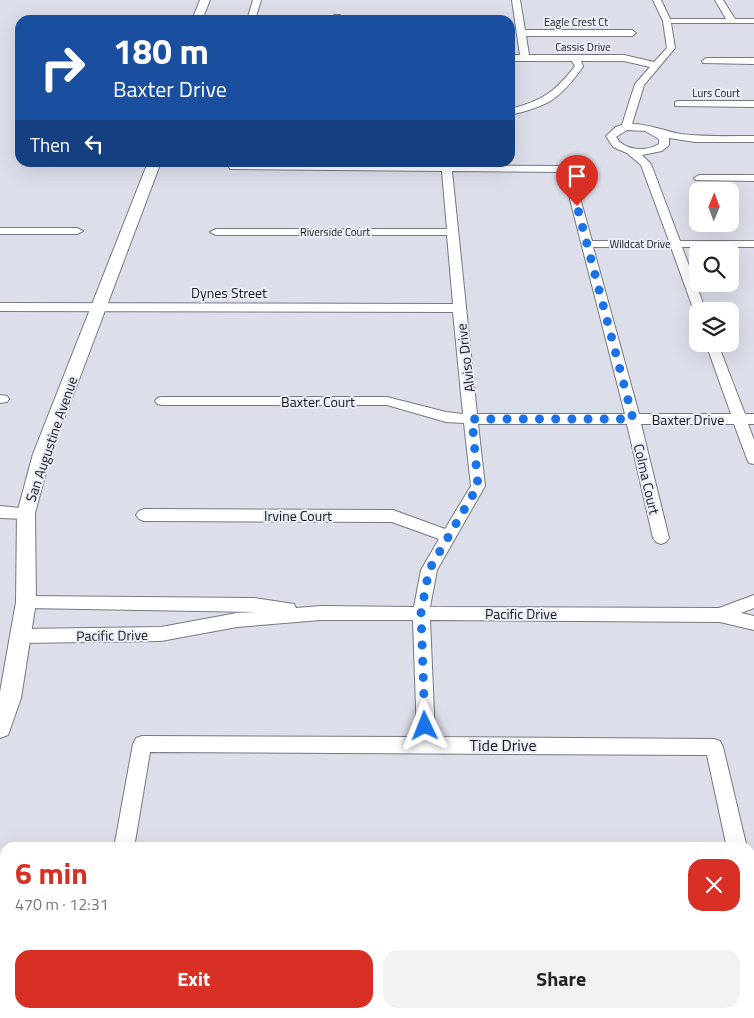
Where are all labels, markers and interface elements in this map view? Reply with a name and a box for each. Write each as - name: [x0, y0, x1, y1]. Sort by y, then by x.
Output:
- street label: Eagle Crest Ct: [544, 14, 608, 30]
- text: 180 m: [113, 24, 209, 78]
- icon: right: [30, 35, 95, 100]
- street label: Cassis Drive: [555, 39, 611, 55]
- text: Baxter Drive: [113, 72, 227, 106]
- street label: Lurs Court: [692, 85, 740, 101]
- text: Then: [30, 130, 70, 159]
- icon: left: [80, 130, 108, 158]
- pin: [556, 155, 598, 206]
- icon: arrive: [563, 162, 591, 190]
- north arrow: [689, 182, 739, 232]
- map controls: [689, 182, 739, 352]
- street label: Riverside Court: [300, 224, 370, 240]
- street label: Wildcat Drive: [609, 236, 671, 252]
- button: search: [689, 242, 739, 292]
- street label: Dynes Street: [191, 282, 267, 303]
- button: layers: [689, 302, 739, 352]
- street label: Alviso Drive: [450, 322, 480, 394]
- street label: San Augustine Avenue: [20, 373, 82, 505]
- street label: Baxter Court: [281, 391, 355, 412]
- street label: Baxter Drive: [652, 409, 724, 430]
- street label: Colma Court: [629, 442, 665, 516]
- street label: Irvine Court: [264, 505, 332, 526]
- street label: Pacific Drive: [485, 603, 557, 624]
- street label: Pacific Drive: [76, 624, 148, 646]
- position arrow: [398, 699, 450, 751]
- street label: Tide Drive: [470, 733, 536, 757]
- text: 6 min: [15, 850, 88, 896]
- button: close: [688, 859, 740, 911]
- text: 470 m · 12:31: [15, 892, 109, 916]
- button: Exit: [15, 950, 373, 1008]
- button: Share: [383, 950, 740, 1008]

